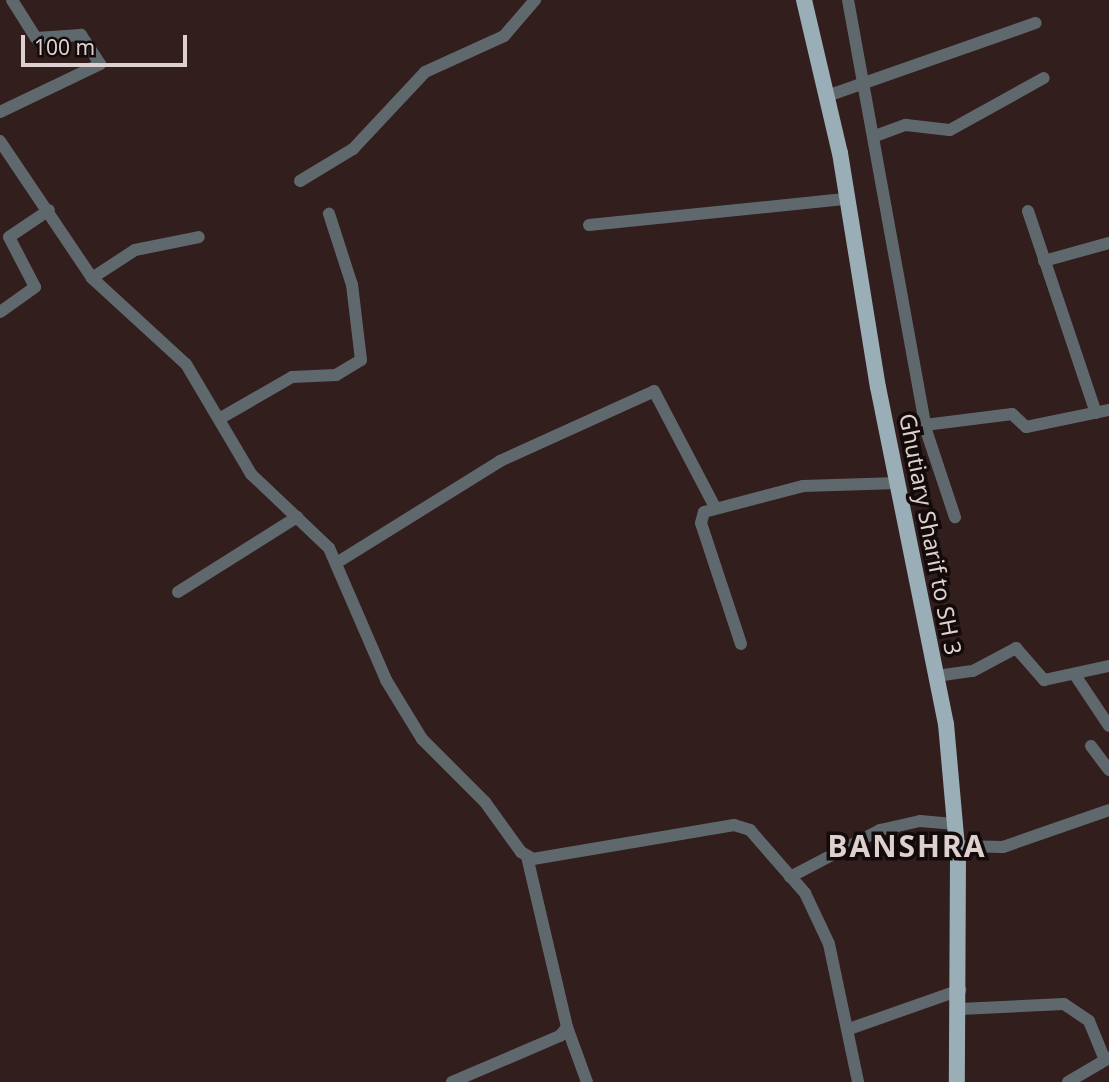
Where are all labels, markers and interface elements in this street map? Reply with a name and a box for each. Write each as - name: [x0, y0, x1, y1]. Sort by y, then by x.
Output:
- scale bar: [24, 21, 191, 65]
- text: 100 m: [34, 33, 95, 61]
- street label: Ghutiary Sharif to SH 3: [894, 411, 968, 657]
- district label: BANSHRA: [828, 828, 986, 864]

